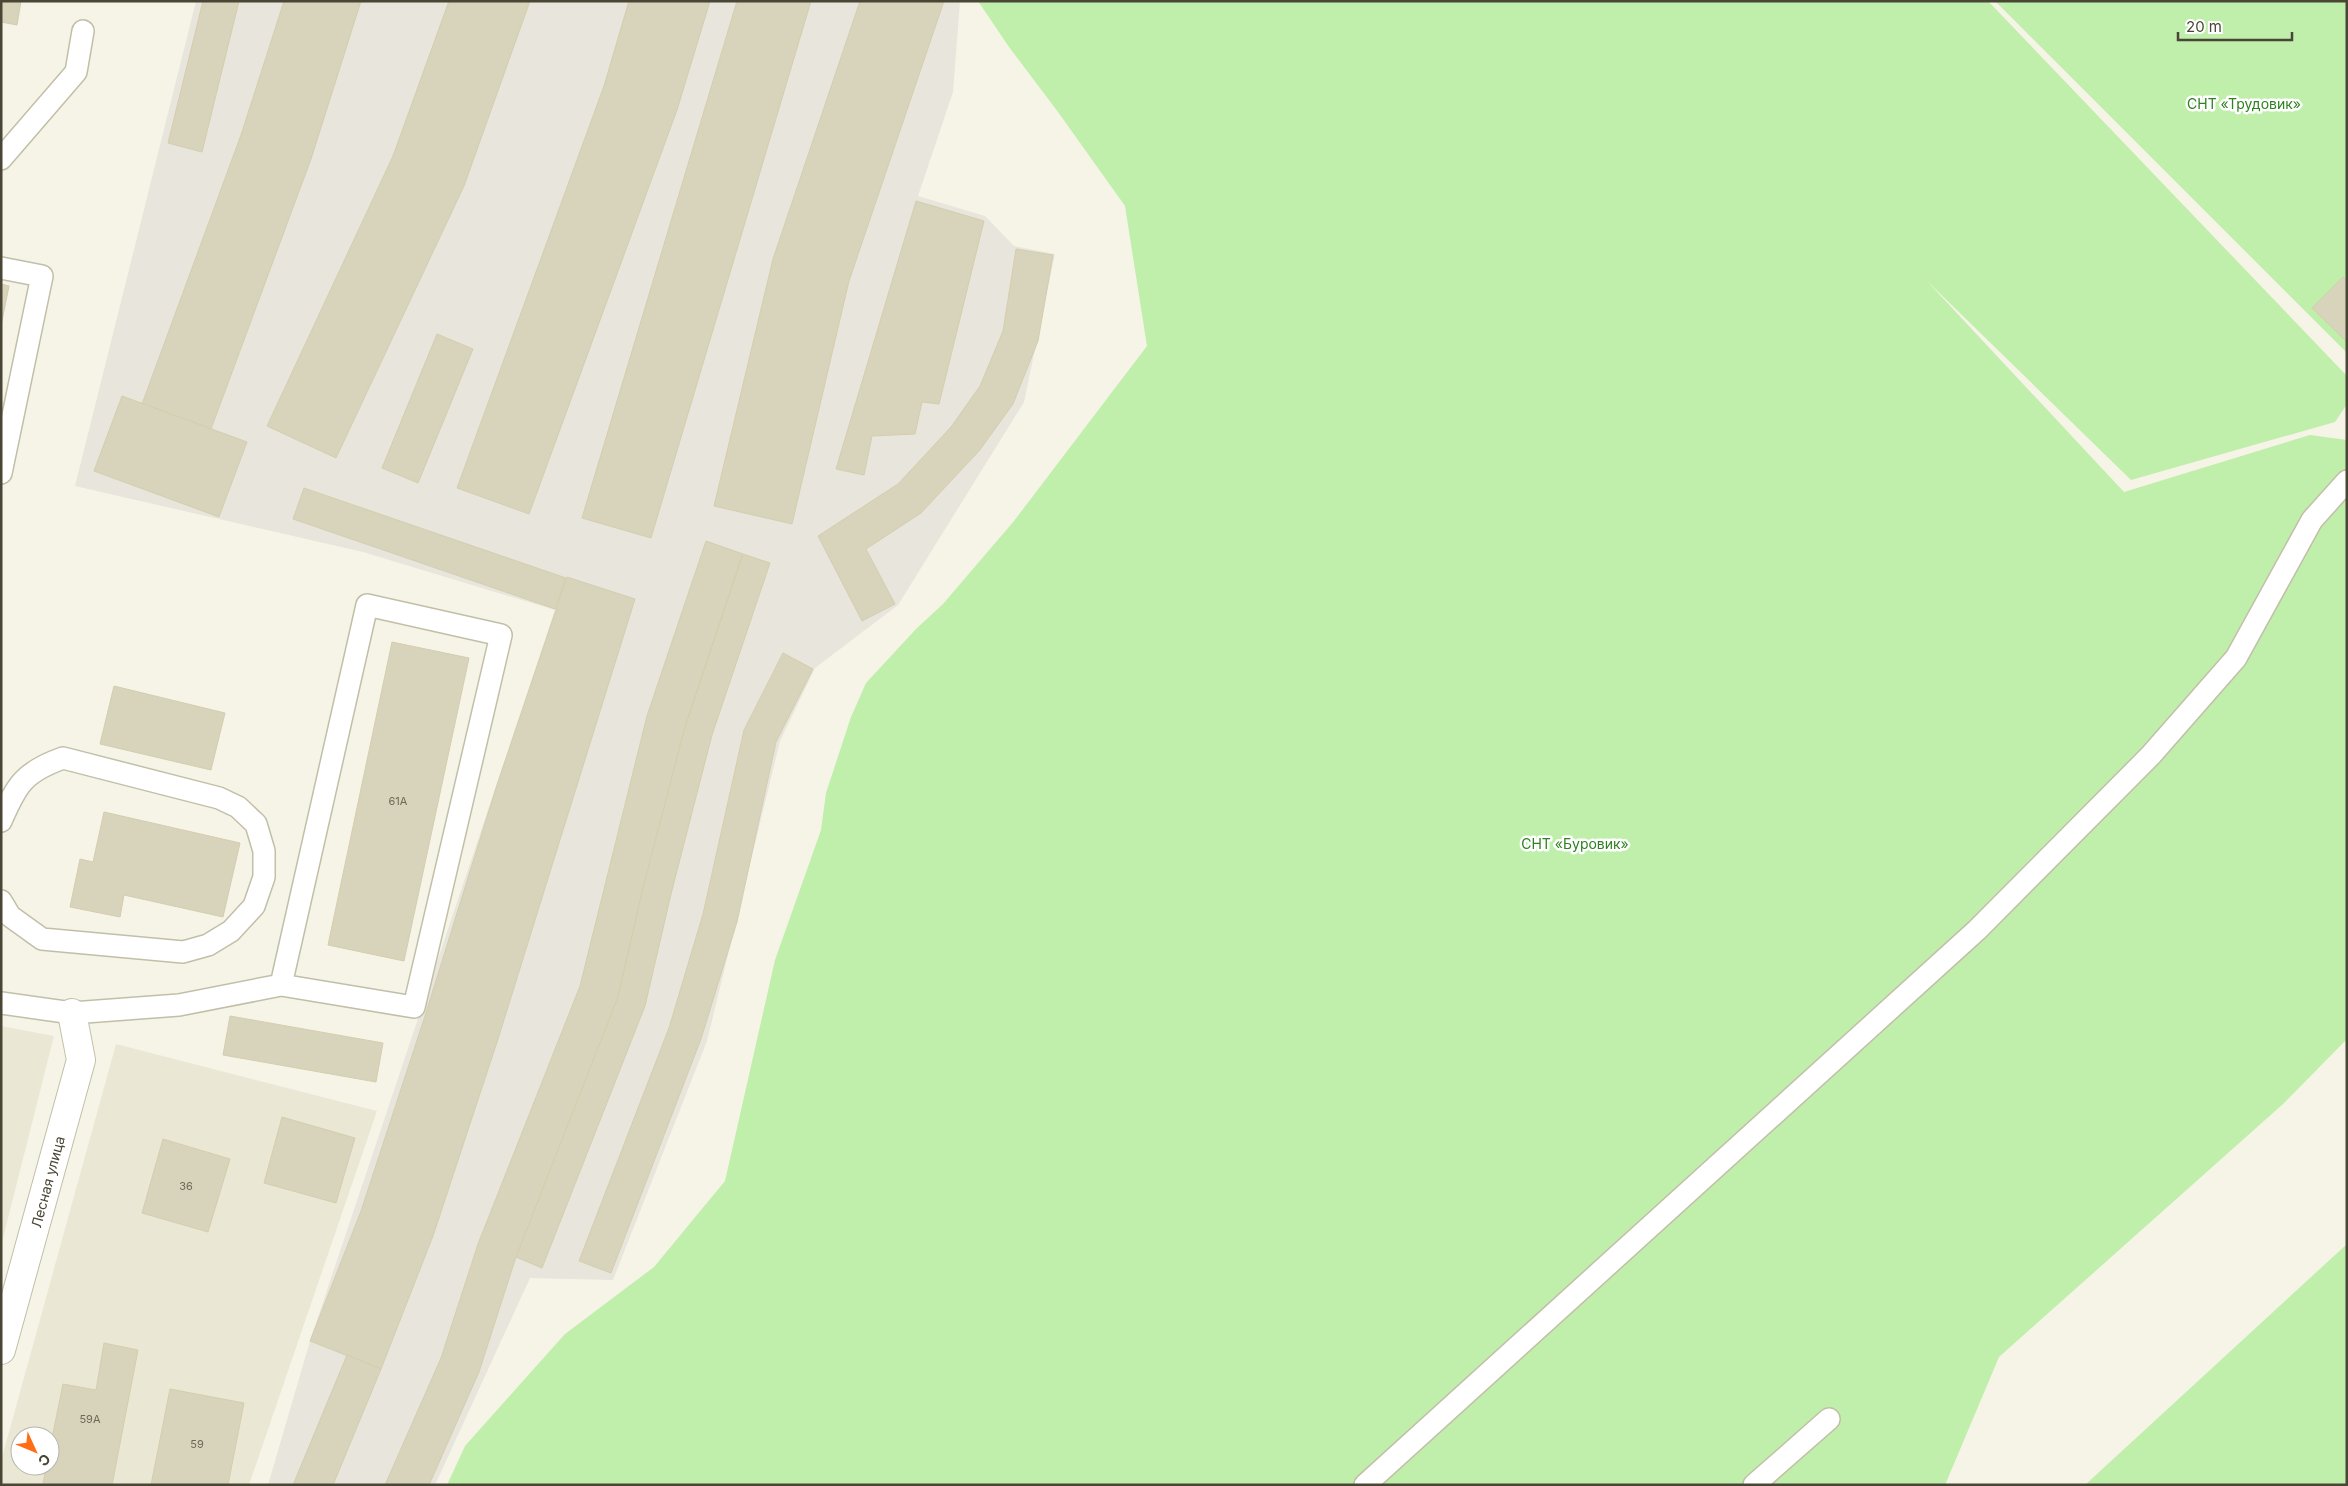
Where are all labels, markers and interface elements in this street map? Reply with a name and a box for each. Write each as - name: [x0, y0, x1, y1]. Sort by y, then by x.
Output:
- scale bar: [2178, 10, 2292, 42]
- text: 20 m: [2186, 17, 2222, 36]
- park label: СНТ «Трудовик»: [2187, 95, 2301, 112]
- house number: 61А: [389, 794, 408, 808]
- park label: СНТ «Буровик»: [1521, 835, 1629, 852]
- street label: Лесная улица: [27, 1134, 68, 1230]
- house number: 36: [179, 1179, 193, 1193]
- house number: 59А: [79, 1412, 101, 1426]
- north arrow: [10, 1426, 60, 1476]
- house number: 59: [190, 1437, 204, 1451]
- text: С: [35, 1451, 54, 1470]

